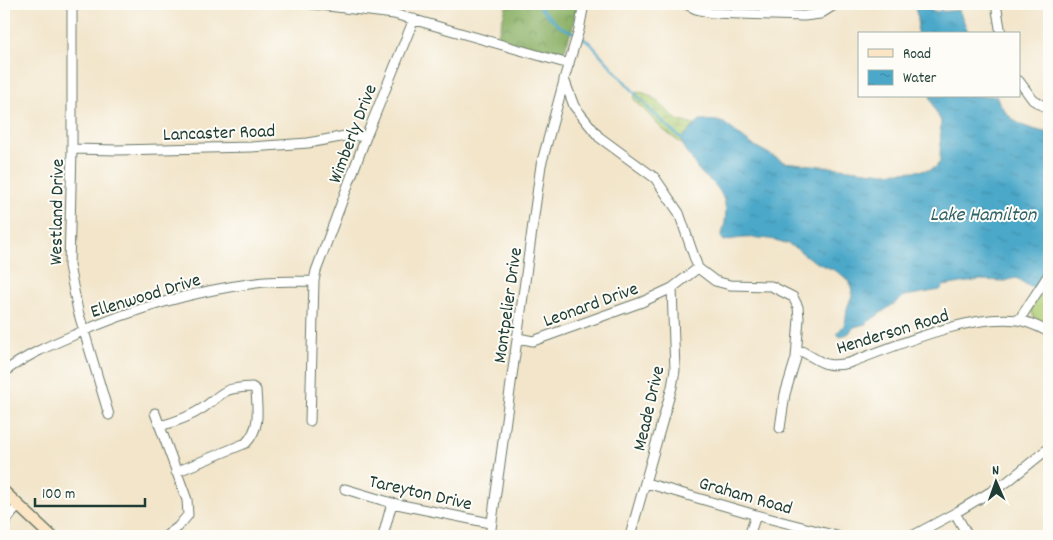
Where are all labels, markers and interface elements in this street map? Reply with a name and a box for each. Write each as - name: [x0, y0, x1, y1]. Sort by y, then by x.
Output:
- legend: [858, 32, 1020, 98]
- text: Road: [903, 44, 931, 66]
- text: Water: [903, 68, 937, 90]
- street label: Wimberly Drive: [323, 81, 386, 188]
- street label: Lancaster Road: [163, 119, 276, 150]
- street label: Westland Drive: [44, 159, 73, 265]
- water label: Lake Hamilton: [930, 202, 1037, 230]
- street label: Montpelier Drive: [488, 246, 531, 365]
- street label: Ellenwood Drive: [88, 268, 204, 327]
- street label: Leonard Drive: [540, 277, 642, 336]
- street label: Henderson Road: [833, 303, 953, 363]
- street label: Meade Drive: [628, 364, 673, 454]
- north arrow: [970, 458, 1020, 508]
- text: N: [992, 461, 1000, 481]
- street label: Tareyton Drive: [366, 469, 474, 519]
- street label: Graham Road: [695, 471, 795, 524]
- scale bar: [35, 475, 145, 507]
- text: 100 m: [42, 484, 75, 506]

